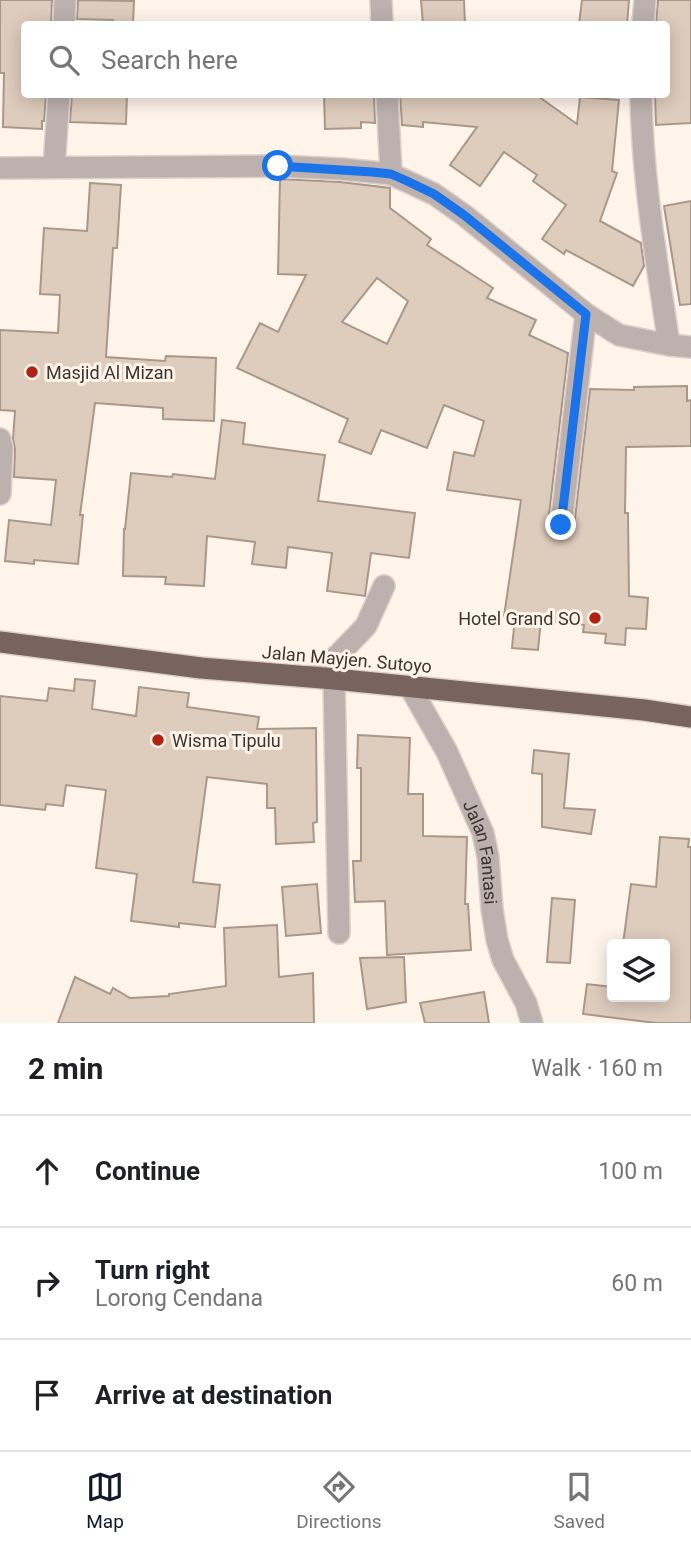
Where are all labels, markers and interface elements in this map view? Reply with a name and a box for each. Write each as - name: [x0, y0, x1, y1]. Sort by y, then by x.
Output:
- search box: [21, 21, 670, 98]
- icon: search: [45, 41, 83, 79]
- text: Search here: [101, 45, 238, 75]
- route start: [262, 150, 293, 181]
- place label: Masjid Al Mizan: [46, 362, 173, 383]
- marker: Masjid Al Mizan: [24, 364, 40, 380]
- route end: [545, 509, 576, 540]
- place label: Hotel Grand SO: [458, 608, 581, 629]
- marker: Hotel Grand SO: [587, 610, 603, 626]
- street label: Jalan Mayjen. Sutoyo: [261, 641, 433, 677]
- place label: Wisma Tipulu: [172, 730, 281, 751]
- marker: Wisma Tipulu: [150, 732, 166, 748]
- street label: Jalan Fantasi: [459, 797, 502, 905]
- map controls: [607, 939, 670, 1002]
- button: layers: [607, 939, 670, 1002]
- text: 2 min: [28, 1051, 103, 1086]
- text: Walk · 160 m: [531, 1055, 663, 1082]
- icon: ahead: [28, 1152, 66, 1190]
- text: Continue: [95, 1156, 200, 1186]
- text: 100 m: [598, 1158, 663, 1185]
- text: Turn right: [95, 1255, 210, 1285]
- icon: right: [28, 1264, 66, 1302]
- text: 60 m: [611, 1270, 663, 1297]
- text: Lorong Cendana: [95, 1285, 263, 1312]
- icon: arrive: [28, 1376, 66, 1414]
- text: Arrive at destination: [95, 1380, 332, 1410]
- tab: Map: [86, 1468, 124, 1533]
- tab: Directions: [296, 1468, 381, 1533]
- tab: Saved: [554, 1468, 605, 1533]

